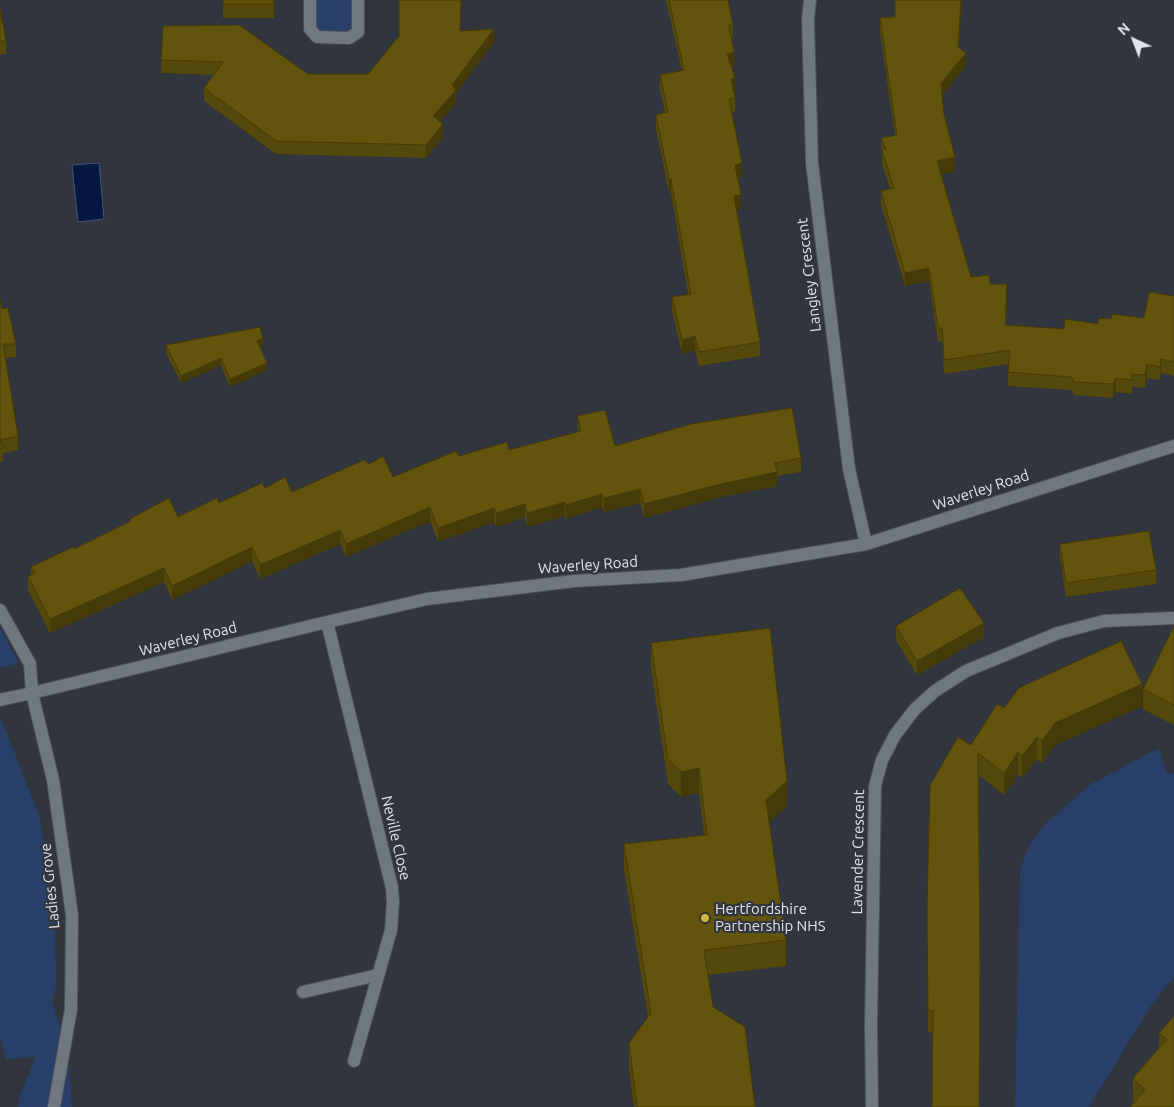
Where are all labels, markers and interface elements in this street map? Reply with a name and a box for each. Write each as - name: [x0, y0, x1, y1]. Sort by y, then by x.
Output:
- north arrow: [1109, 15, 1159, 65]
- text: N: [1114, 20, 1133, 38]
- street label: Langley Crescent: [793, 217, 825, 333]
- street label: Waverley Road: [931, 466, 1031, 514]
- street label: Waverley Road: [538, 553, 638, 577]
- street label: Waverley Road: [137, 618, 239, 660]
- street label: Lavender Crescent: [848, 789, 868, 915]
- street label: Neville Close: [378, 794, 414, 882]
- street label: Ladies Grove: [37, 842, 63, 930]
- place label: Hertfordshire Partnership NHS: [715, 900, 826, 935]
- marker: Hertfordshire Partnership NHS: [699, 912, 711, 924]

